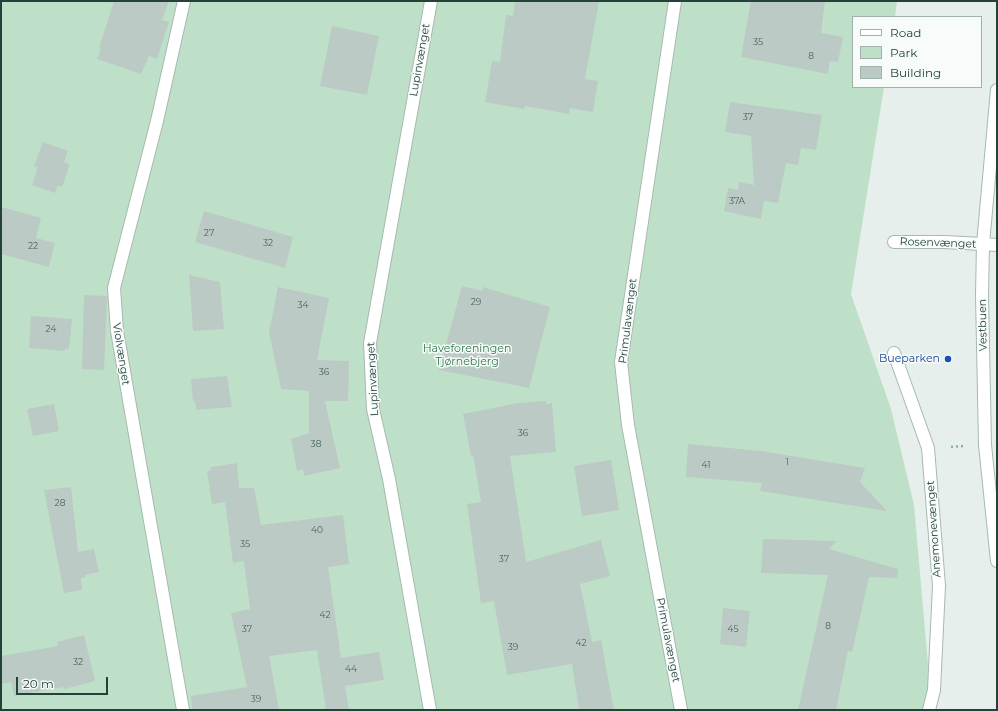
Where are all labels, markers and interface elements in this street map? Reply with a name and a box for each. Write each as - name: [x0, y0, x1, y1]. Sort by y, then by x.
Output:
- legend: [852, 16, 982, 88]
- street label: Lupinvænget: [407, 22, 433, 98]
- text: Road: [890, 25, 921, 40]
- house number: 35: [753, 37, 763, 47]
- text: Park: [890, 45, 917, 60]
- house number: 8: [808, 51, 814, 61]
- text: Building: [890, 65, 941, 80]
- house number: 37: [743, 112, 753, 122]
- house number: 37A: [729, 196, 745, 206]
- house number: 27: [204, 228, 214, 238]
- street label: Rosenvænget: [899, 235, 977, 251]
- house number: 32: [263, 238, 273, 248]
- house number: 22: [28, 241, 38, 251]
- street label: Primulavænget: [616, 278, 640, 364]
- house number: 29: [471, 297, 481, 307]
- street label: Vestbuen: [976, 299, 990, 351]
- house number: 34: [297, 300, 309, 310]
- street label: Violvænget: [110, 322, 132, 386]
- house number: 24: [46, 324, 56, 334]
- street label: Lupinvænget: [364, 342, 382, 416]
- park label: Haveforeningen Tjørnebjerg: [423, 342, 511, 368]
- place label: Bueparken: [879, 352, 940, 366]
- marker: Bueparken: [943, 354, 953, 364]
- house number: 36: [319, 367, 329, 377]
- house number: 36: [518, 428, 528, 438]
- house number: 38: [311, 439, 321, 449]
- house number: 1: [785, 457, 789, 467]
- house number: 41: [702, 460, 710, 470]
- street label: Anemonevænget: [924, 480, 944, 578]
- house number: 28: [55, 498, 65, 508]
- house number: 40: [311, 525, 323, 535]
- house number: 35: [240, 539, 250, 549]
- house number: 37: [499, 554, 509, 564]
- street label: Primulavænget: [653, 597, 683, 683]
- house number: 42: [319, 610, 331, 620]
- house number: 8: [825, 621, 831, 631]
- house number: 37: [242, 624, 252, 634]
- house number: 45: [727, 624, 739, 634]
- house number: 42: [575, 638, 587, 648]
- house number: 39: [508, 642, 518, 652]
- house number: 32: [73, 657, 83, 667]
- house number: 44: [345, 664, 357, 674]
- scale bar: [18, 669, 110, 695]
- text: 20 m: [23, 676, 54, 691]
- house number: 39: [251, 694, 261, 704]

